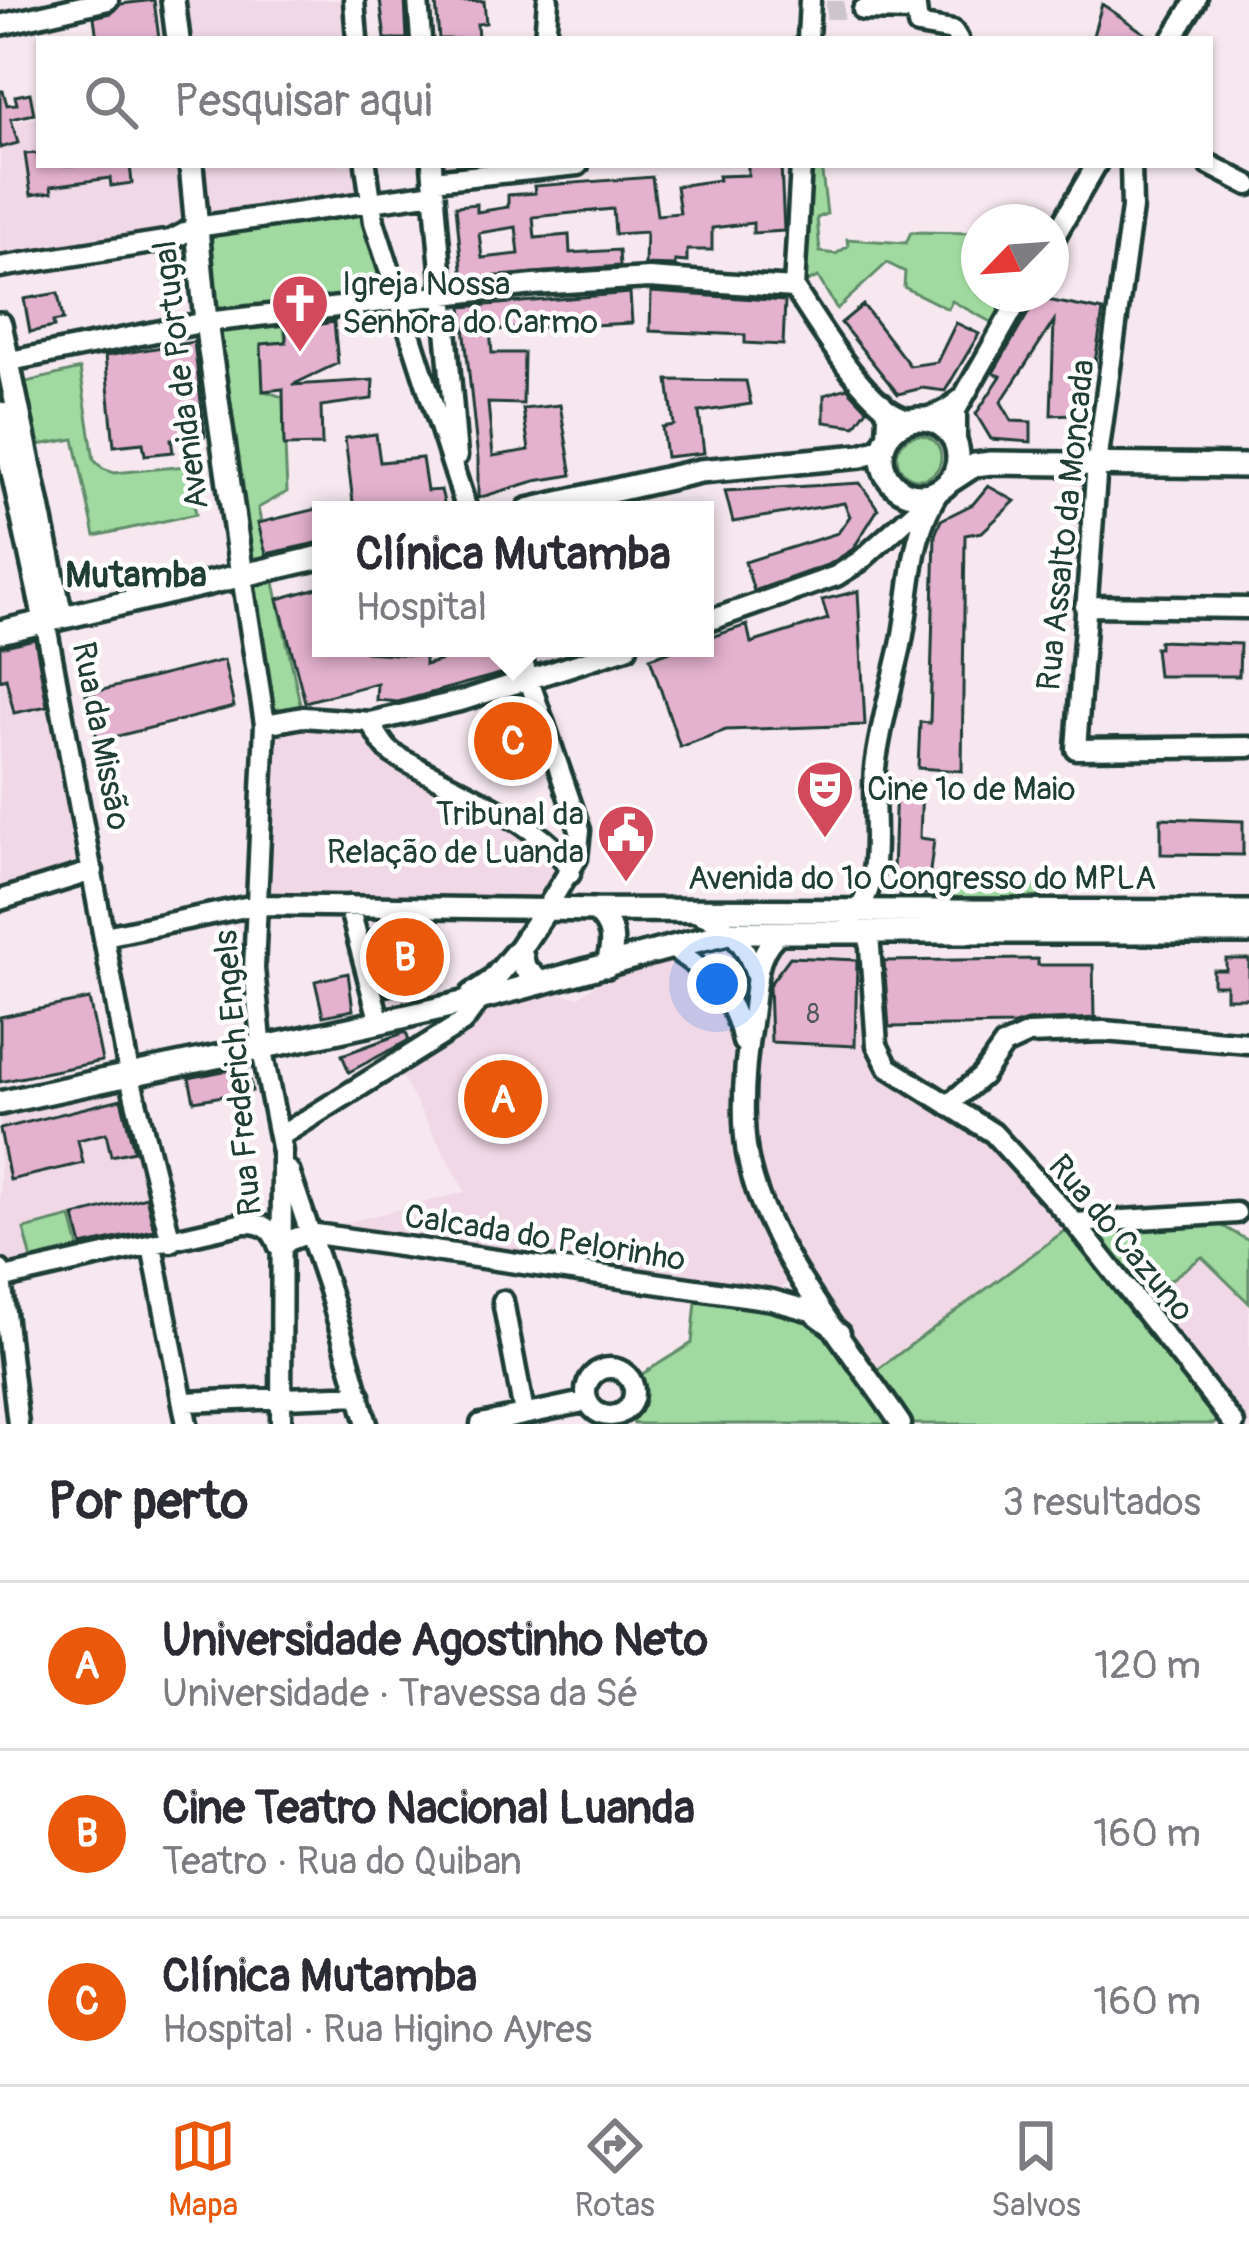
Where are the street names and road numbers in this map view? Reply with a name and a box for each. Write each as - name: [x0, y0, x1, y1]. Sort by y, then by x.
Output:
- street label: Avenida de Portugal: [144, 238, 218, 512]
- street label: Rua Assalto da Moncada: [1028, 357, 1104, 693]
- street label: Rua da Missão: [63, 638, 139, 834]
- street label: Avenida do 1º Congresso do MPLA: [688, 858, 1156, 899]
- street label: Rua Frederich Engels: [205, 928, 271, 1218]
- street label: Rua do Cazuno: [1039, 1146, 1203, 1330]
- street label: Calcada do Pelorinho: [402, 1196, 688, 1280]

